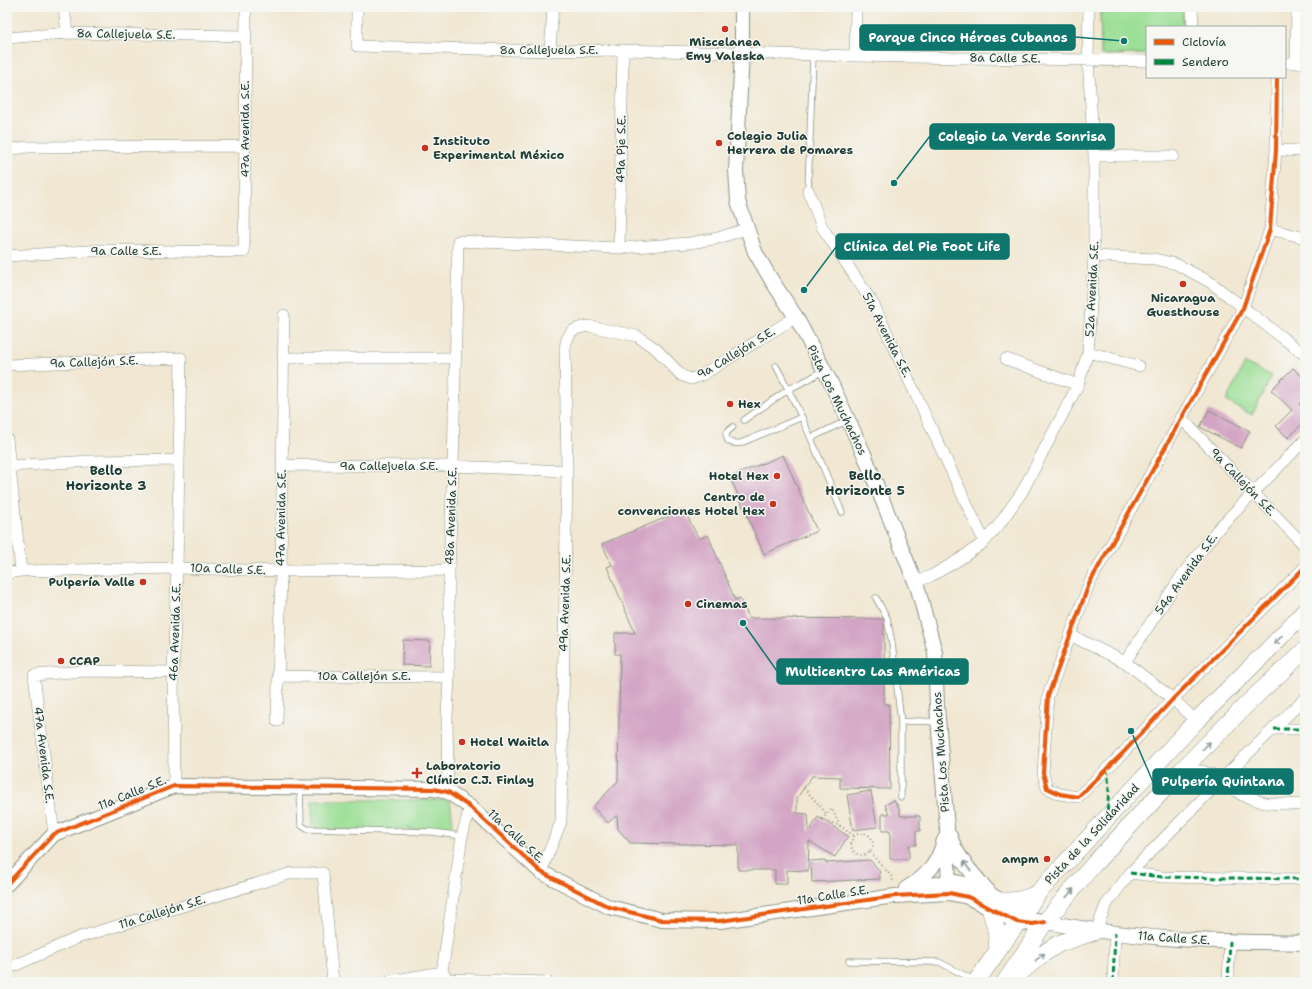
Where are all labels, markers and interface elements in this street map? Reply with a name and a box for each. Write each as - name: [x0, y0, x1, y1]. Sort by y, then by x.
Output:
- marker: Miscelanea Emy Valeska: [720, 24, 730, 34]
- street label: 8a Callejuela S.E.: [76, 25, 176, 43]
- callout: Parque Cinco Héroes Cubanos: [860, 25, 1075, 50]
- legend: [1146, 26, 1286, 78]
- text: Parque Cinco Héroes Cubanos: [868, 29, 1068, 46]
- place label: Miscelanea Emy Valeska: [685, 34, 765, 64]
- text: Ciclovía: [1182, 34, 1226, 50]
- street label: 8a Callejuela S.E.: [500, 42, 598, 58]
- street label: 8a Calle S.E.: [969, 49, 1041, 67]
- text: Sendero: [1182, 54, 1229, 70]
- street label: 47a Avenida S.E.: [237, 80, 253, 178]
- street label: 49a Pje S.E.: [612, 115, 630, 183]
- callout: Colegio La Verde Sonrisa: [930, 124, 1114, 149]
- place label: Colegio Julia Herrera de Pomares: [727, 128, 853, 158]
- text: Colegio La Verde Sonrisa: [938, 128, 1106, 145]
- place label: Instituto Experimental México: [433, 133, 564, 163]
- marker: Colegio Julia Herrera de Pomares: [714, 138, 724, 148]
- marker: Instituto Experimental México: [420, 143, 430, 153]
- callout: Clínica del Pie Foot Life: [836, 234, 1009, 259]
- text: Clínica del Pie Foot Life: [844, 238, 1001, 255]
- street label: 52a Avenida S.E.: [1081, 240, 1103, 338]
- street label: 9a Calle S.E.: [90, 243, 162, 259]
- marker: Nicaragua Guesthouse: [1178, 279, 1188, 289]
- street label: 51a Avenida S.E.: [859, 290, 915, 380]
- place label: Nicaragua Guesthouse: [1146, 290, 1220, 320]
- street label: 9a Callejón S.E.: [694, 323, 778, 383]
- street label: Pista Los Muchachos: [803, 342, 871, 458]
- street label: 9a Callejón S.E.: [49, 352, 139, 372]
- place label: Hex: [738, 396, 761, 412]
- marker: Hex: [725, 399, 735, 409]
- street label: 9a Callejón S.E.: [1206, 444, 1280, 520]
- street label: 9a Callejuela S.E.: [340, 458, 438, 474]
- district label: Bello Horizonte 3: [66, 462, 146, 494]
- street label: 48a Avenida S.E.: [441, 467, 461, 565]
- district label: Bello Horizonte 5: [825, 467, 905, 499]
- place label: Hotel Hex: [709, 468, 769, 484]
- street label: 47a Avenida S.E.: [272, 469, 290, 567]
- marker: Hotel Hex: [772, 471, 782, 481]
- place label: Centro de convenciones Hotel Hex: [618, 489, 765, 519]
- marker: Centro de convenciones Hotel Hex: [768, 499, 778, 509]
- street label: 54a Avenida S.E.: [1151, 530, 1221, 618]
- street label: 49a Avenida S.E.: [555, 554, 575, 652]
- street label: 10a Calle S.E.: [190, 560, 266, 578]
- place label: Pulpería Valle: [48, 574, 135, 590]
- marker: Pulpería Valle: [138, 577, 148, 587]
- street label: 46a Avenida S.E.: [165, 583, 185, 681]
- place label: Cinemas: [696, 596, 748, 612]
- marker: Cinemas: [683, 599, 693, 609]
- one-way arrow: [1273, 635, 1283, 645]
- place label: CCAP: [69, 653, 100, 669]
- marker: CCAP: [56, 656, 66, 666]
- callout: Multicentro Las Américas: [777, 659, 968, 684]
- text: Multicentro Las Américas: [786, 663, 961, 680]
- street label: 10a Callejón S.E.: [317, 668, 411, 684]
- street label: Pista Los Muchachos: [929, 691, 953, 813]
- street label: 47a Avenida S.E.: [30, 706, 58, 804]
- place label: Hotel Waitla: [470, 734, 550, 750]
- marker: Hotel Waitla: [457, 737, 467, 747]
- one-way arrow: [1201, 741, 1211, 751]
- place label: Laboratorio Clínico C.J. Finlay: [426, 758, 534, 788]
- marker: Laboratorio Clínico C.J. Finlay: [411, 767, 423, 779]
- callout: Pulpería Quintana: [1153, 769, 1293, 794]
- street label: 11a Calle S.E.: [95, 772, 169, 814]
- text: Pulpería Quintana: [1161, 773, 1285, 790]
- street label: Pista de la Solidaridad: [1041, 780, 1143, 888]
- street label: 11a Calle S.E.: [484, 805, 548, 867]
- place label: ampm: [1002, 851, 1039, 867]
- marker: ampm: [1042, 854, 1052, 864]
- one-way arrow: [963, 861, 971, 872]
- street label: 11a Calle S.E.: [796, 881, 870, 909]
- one-way arrow: [1065, 887, 1074, 898]
- street label: 11a Callejón S.E.: [117, 891, 207, 933]
- street label: 11a Calle S.E.: [1137, 927, 1211, 949]
- one-way arrow: [1034, 953, 1045, 961]

